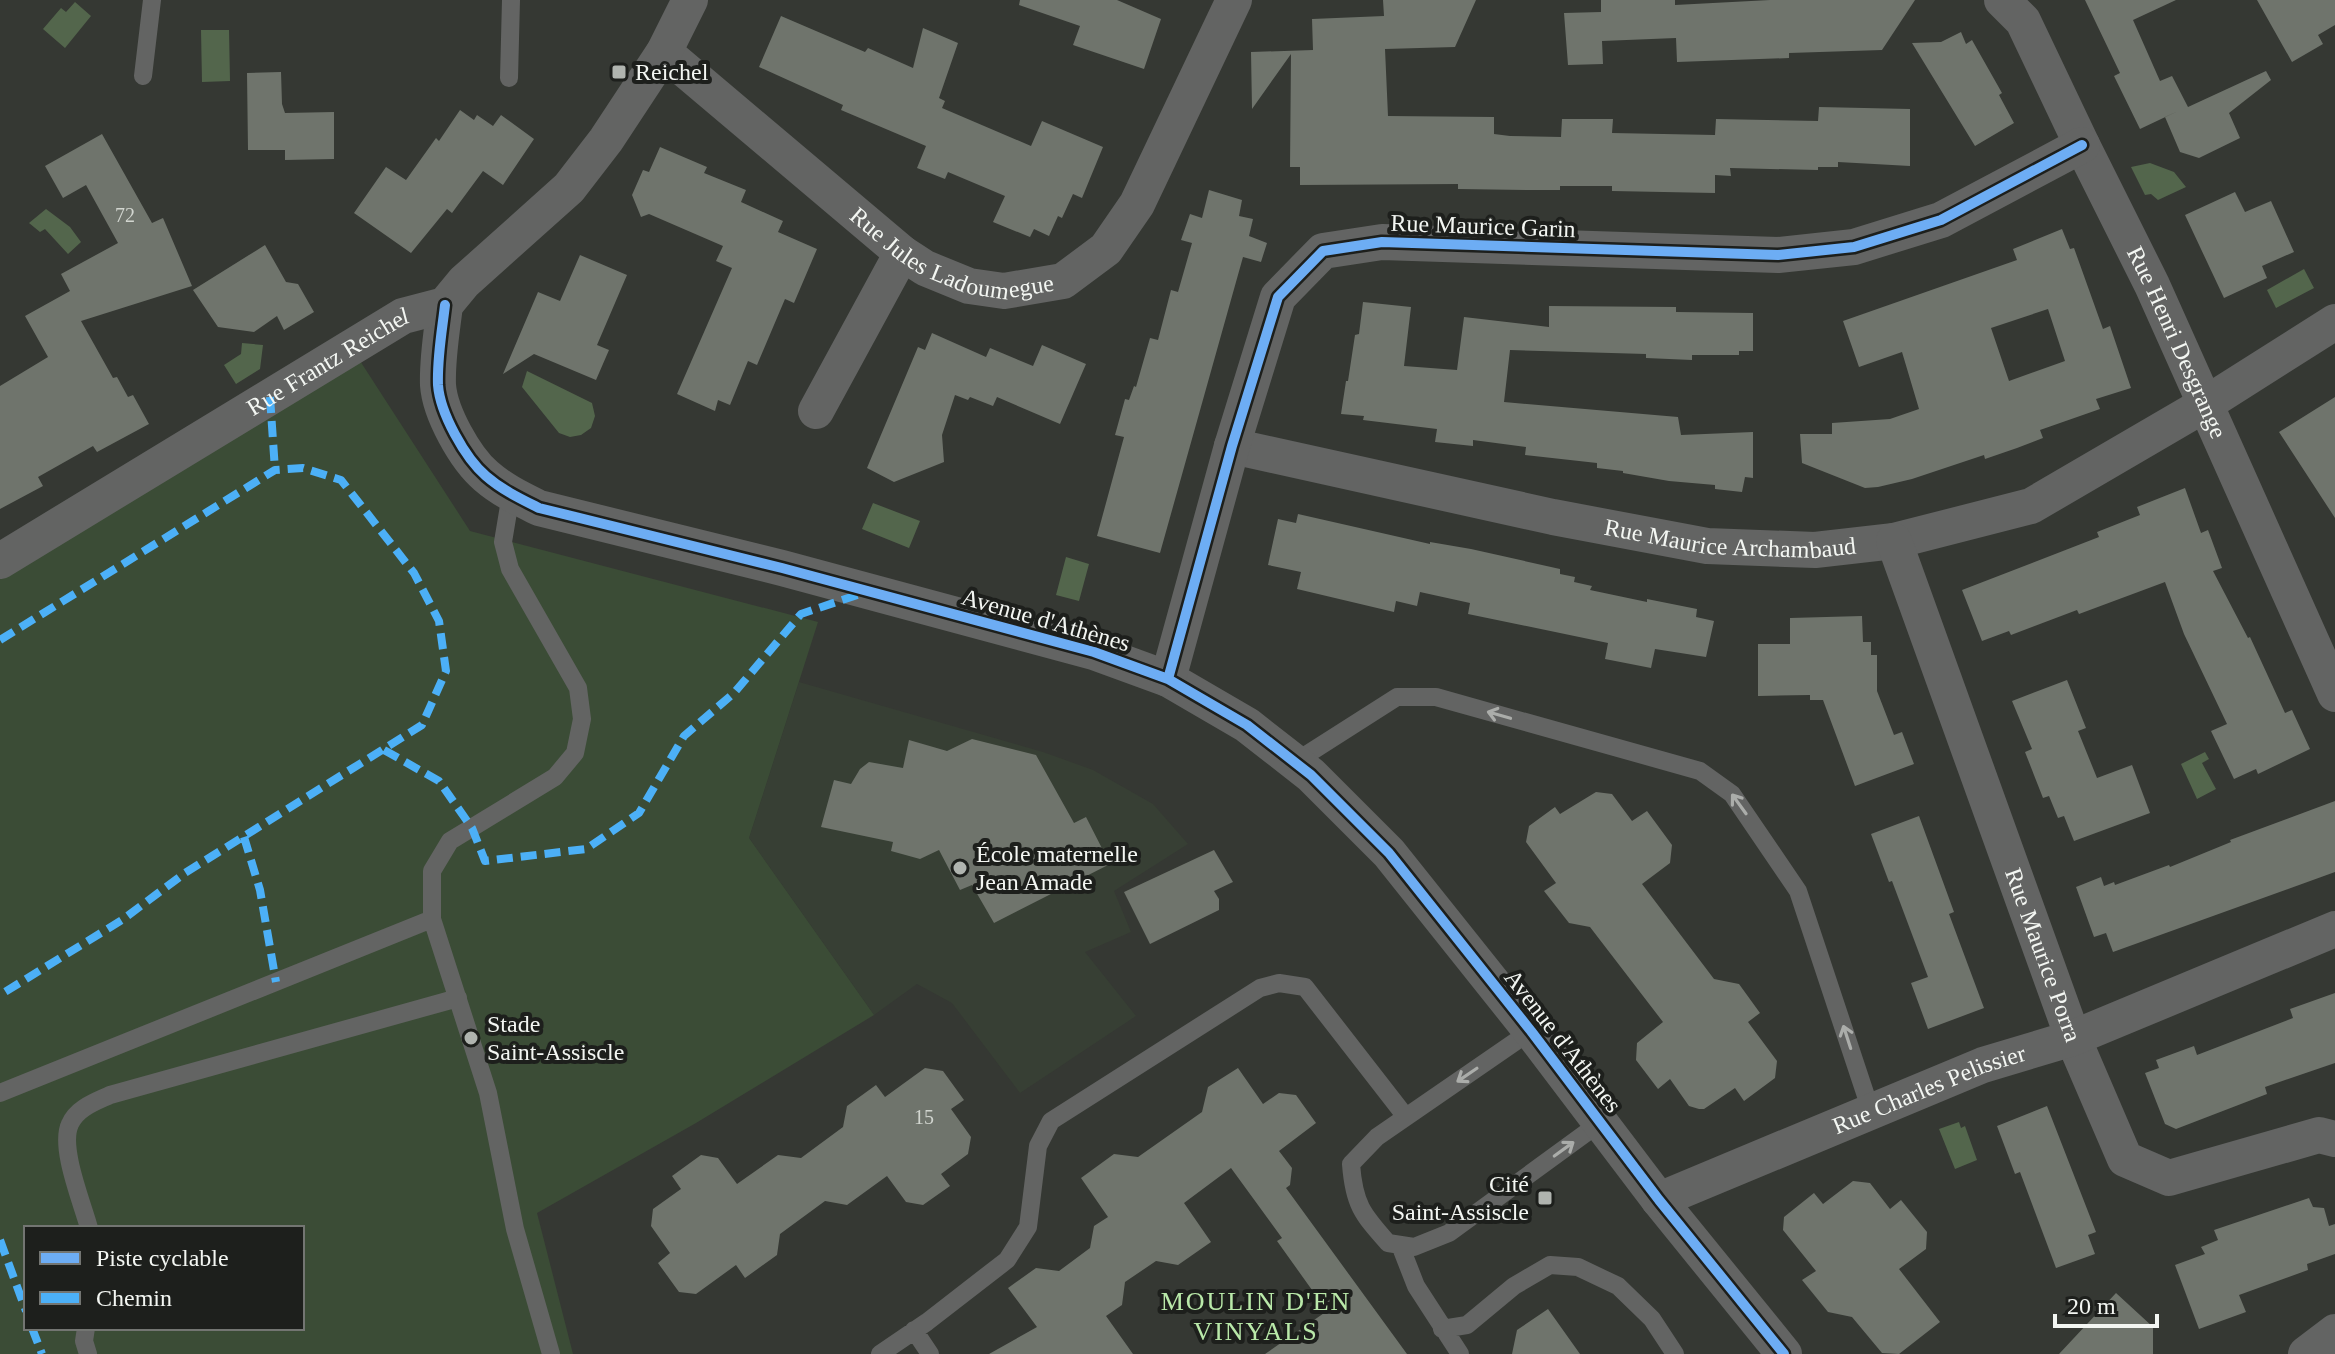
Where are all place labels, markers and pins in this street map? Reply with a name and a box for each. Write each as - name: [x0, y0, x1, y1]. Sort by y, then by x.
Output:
- place label: Reichel: [635, 59, 709, 85]
- marker: Reichel: [610, 63, 628, 81]
- place label: École maternelle Jean Amade: [976, 841, 1138, 895]
- marker: École maternelle Jean Amade: [951, 859, 969, 877]
- place label: Stade Saint-Assiscle: [487, 1011, 624, 1065]
- marker: Stade Saint-Assiscle: [462, 1029, 480, 1047]
- place label: Cité Saint-Assiscle: [1392, 1171, 1529, 1225]
- marker: Cité Saint-Assiscle: [1536, 1189, 1554, 1207]

